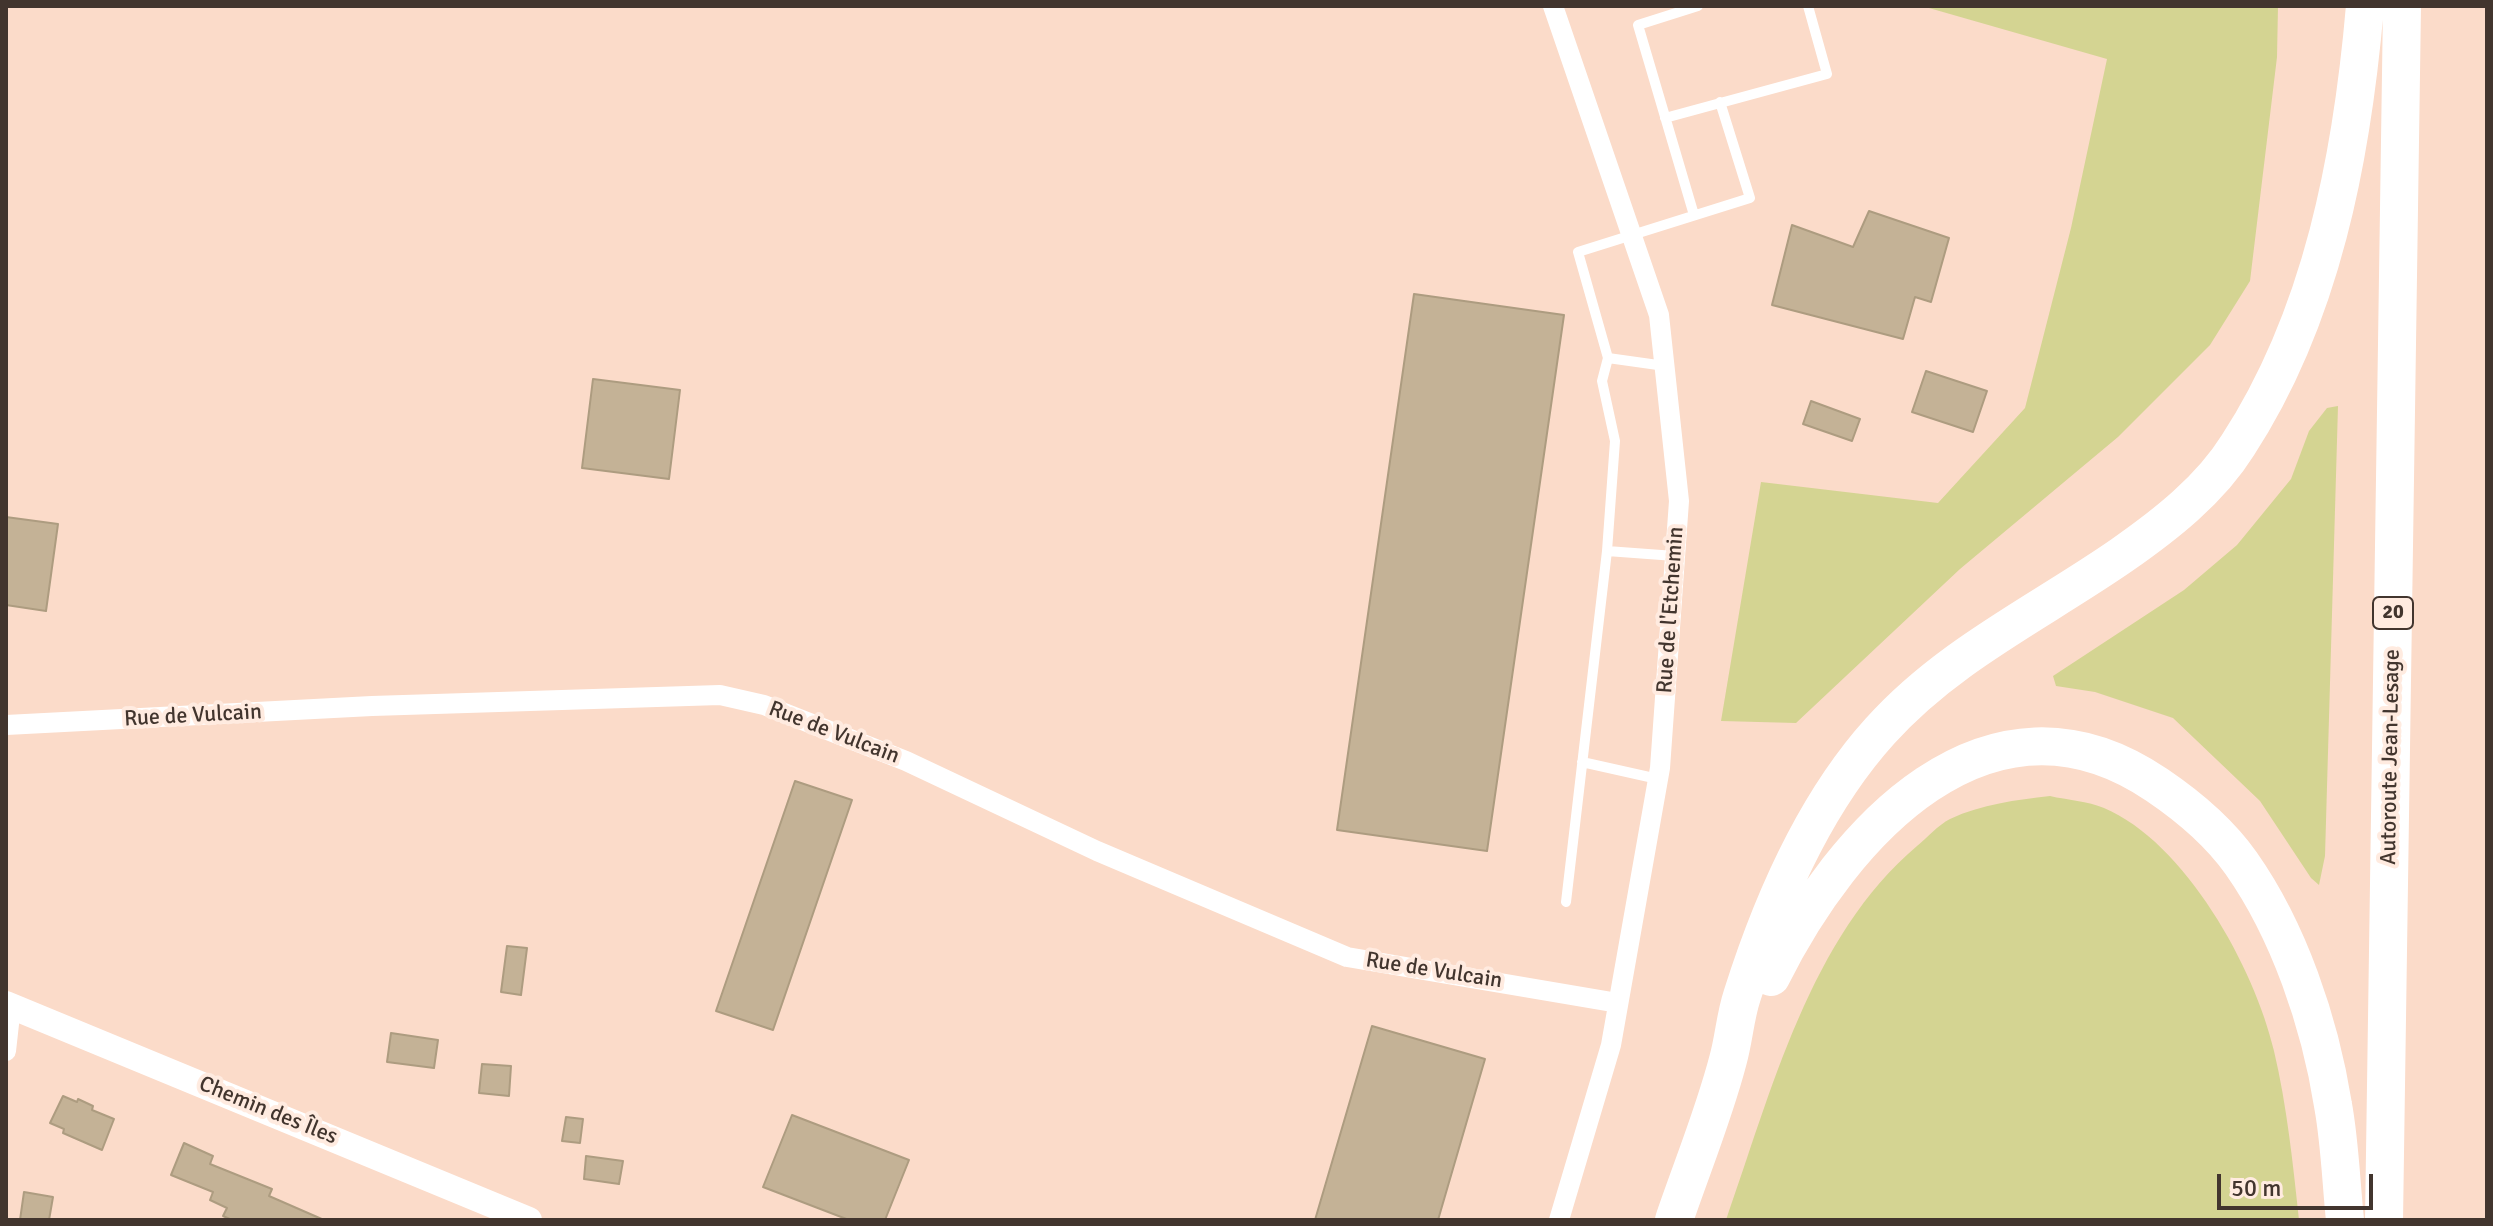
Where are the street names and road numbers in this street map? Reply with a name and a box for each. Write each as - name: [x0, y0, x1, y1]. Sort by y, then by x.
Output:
- street label: Rue de l'Etchemin: [1652, 526, 1690, 694]
- road number: 20: [2373, 597, 2413, 629]
- street label: Autoroute Jean-Lesage: [2376, 649, 2406, 865]
- street label: Rue de Vulcain: [765, 696, 903, 770]
- street label: Rue de Vulcain: [123, 699, 263, 733]
- street label: Rue de Vulcain: [1364, 947, 1504, 995]
- street label: Chemin des Îles: [195, 1071, 341, 1151]

